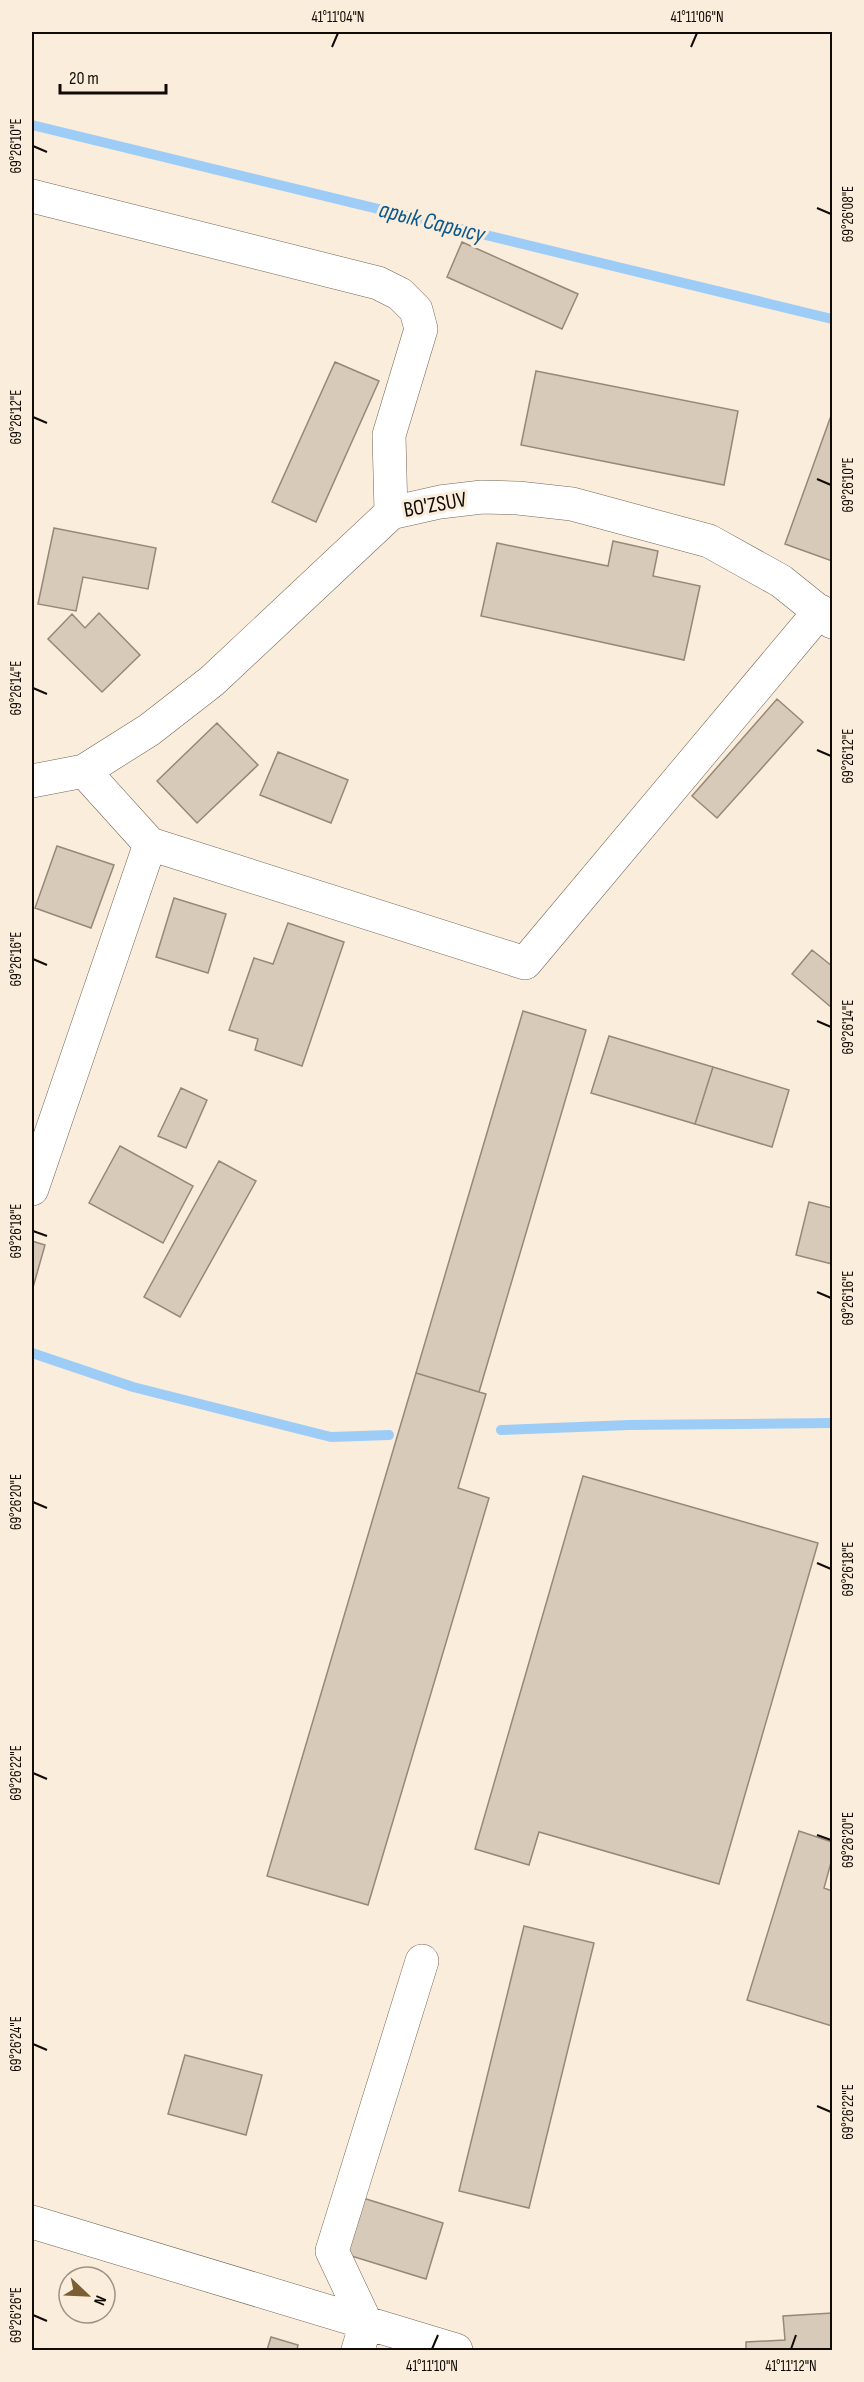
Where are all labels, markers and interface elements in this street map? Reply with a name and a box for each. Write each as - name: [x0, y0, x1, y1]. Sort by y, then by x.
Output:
- text: 41°11'04"N: [312, 8, 364, 27]
- text: 41°11'06"N: [670, 8, 724, 27]
- scale bar: [60, 57, 166, 95]
- text: 20 m: [69, 68, 99, 89]
- text: 69°26'10"E: [7, 118, 26, 174]
- text: 69°26'08"E: [839, 186, 858, 242]
- water label: арык Сарысу: [376, 195, 489, 249]
- text: 69°26'12"E: [7, 390, 26, 444]
- text: 69°26'10"E: [839, 457, 858, 513]
- street label: BO'ZSUV: [401, 486, 469, 524]
- text: 69°26'14"E: [7, 661, 26, 715]
- text: 69°26'12"E: [839, 729, 858, 783]
- text: 69°26'16"E: [7, 931, 26, 987]
- text: 69°26'14"E: [839, 1000, 858, 1054]
- text: 69°26'18"E: [7, 1204, 26, 1258]
- text: 69°26'16"E: [839, 1270, 858, 1326]
- text: 69°26'20"E: [7, 1474, 26, 1530]
- text: 69°26'18"E: [839, 1542, 858, 1596]
- text: 69°26'22"E: [7, 1745, 26, 1801]
- text: 69°26'20"E: [839, 1812, 858, 1868]
- text: 69°26'24"E: [7, 2016, 26, 2072]
- text: 69°26'22"E: [839, 2084, 858, 2140]
- north arrow: [57, 2265, 117, 2325]
- text: 69°26'26"E: [7, 2287, 26, 2343]
- text: N: [89, 2293, 110, 2308]
- text: 41°11'10"N: [406, 2357, 458, 2376]
- text: 41°11'12"N: [765, 2357, 817, 2376]

